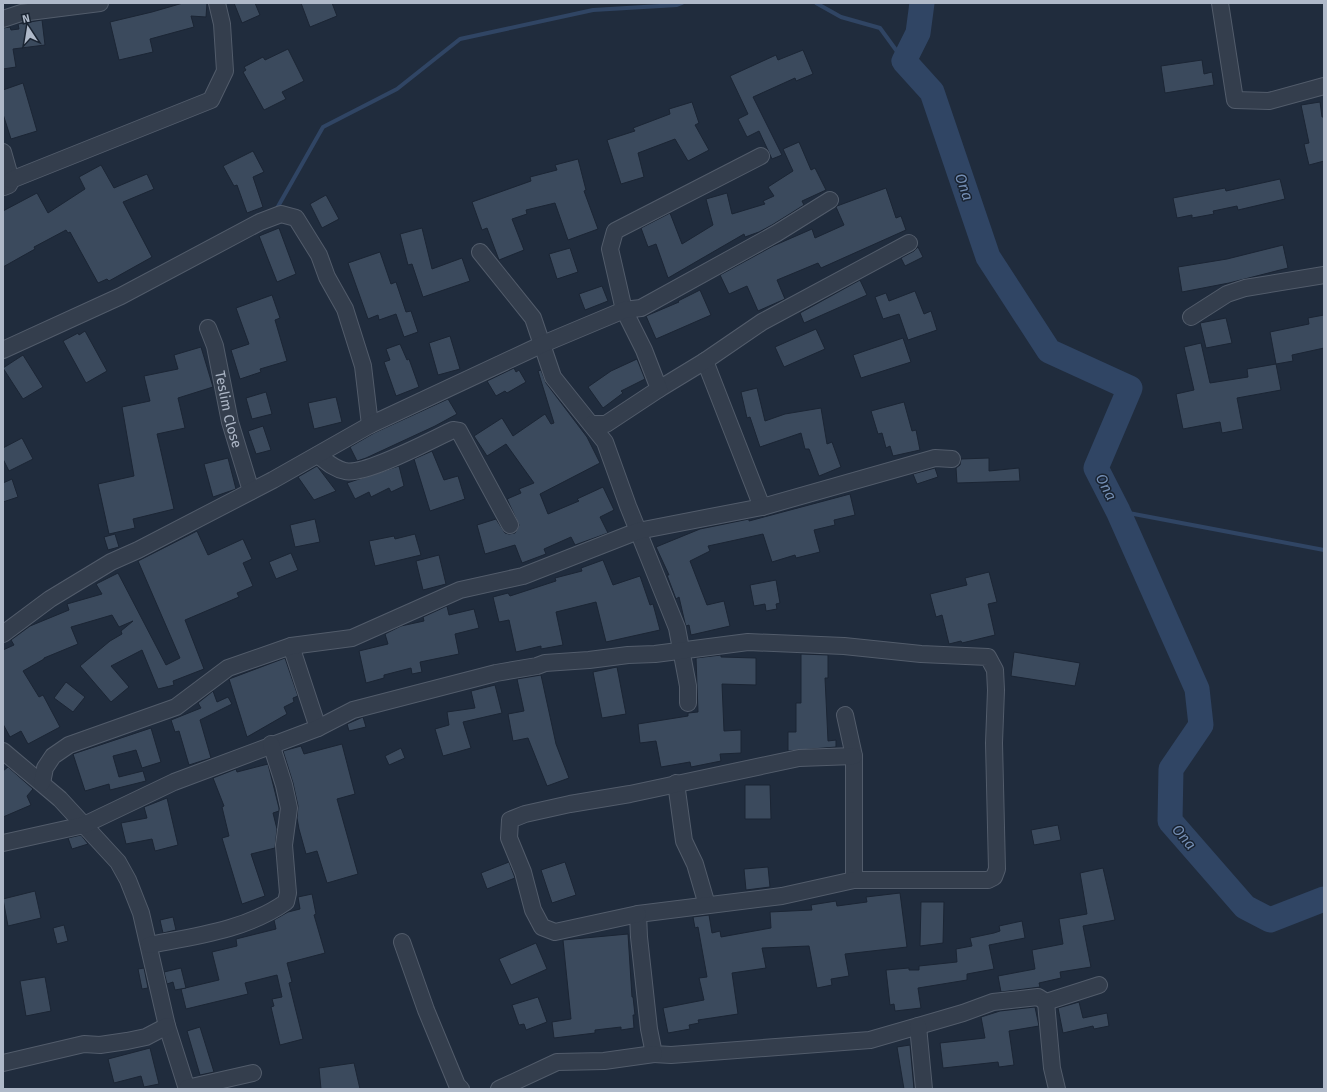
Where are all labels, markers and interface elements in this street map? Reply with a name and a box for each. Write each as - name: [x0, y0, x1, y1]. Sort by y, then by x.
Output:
- north arrow: [8, 8, 48, 48]
- text: N: [21, 12, 31, 26]
- water label: Ona: [951, 171, 977, 203]
- street label: Teslim Close: [211, 369, 245, 450]
- water label: Ona: [1092, 471, 1120, 503]
- water label: Ona: [1168, 821, 1200, 853]

